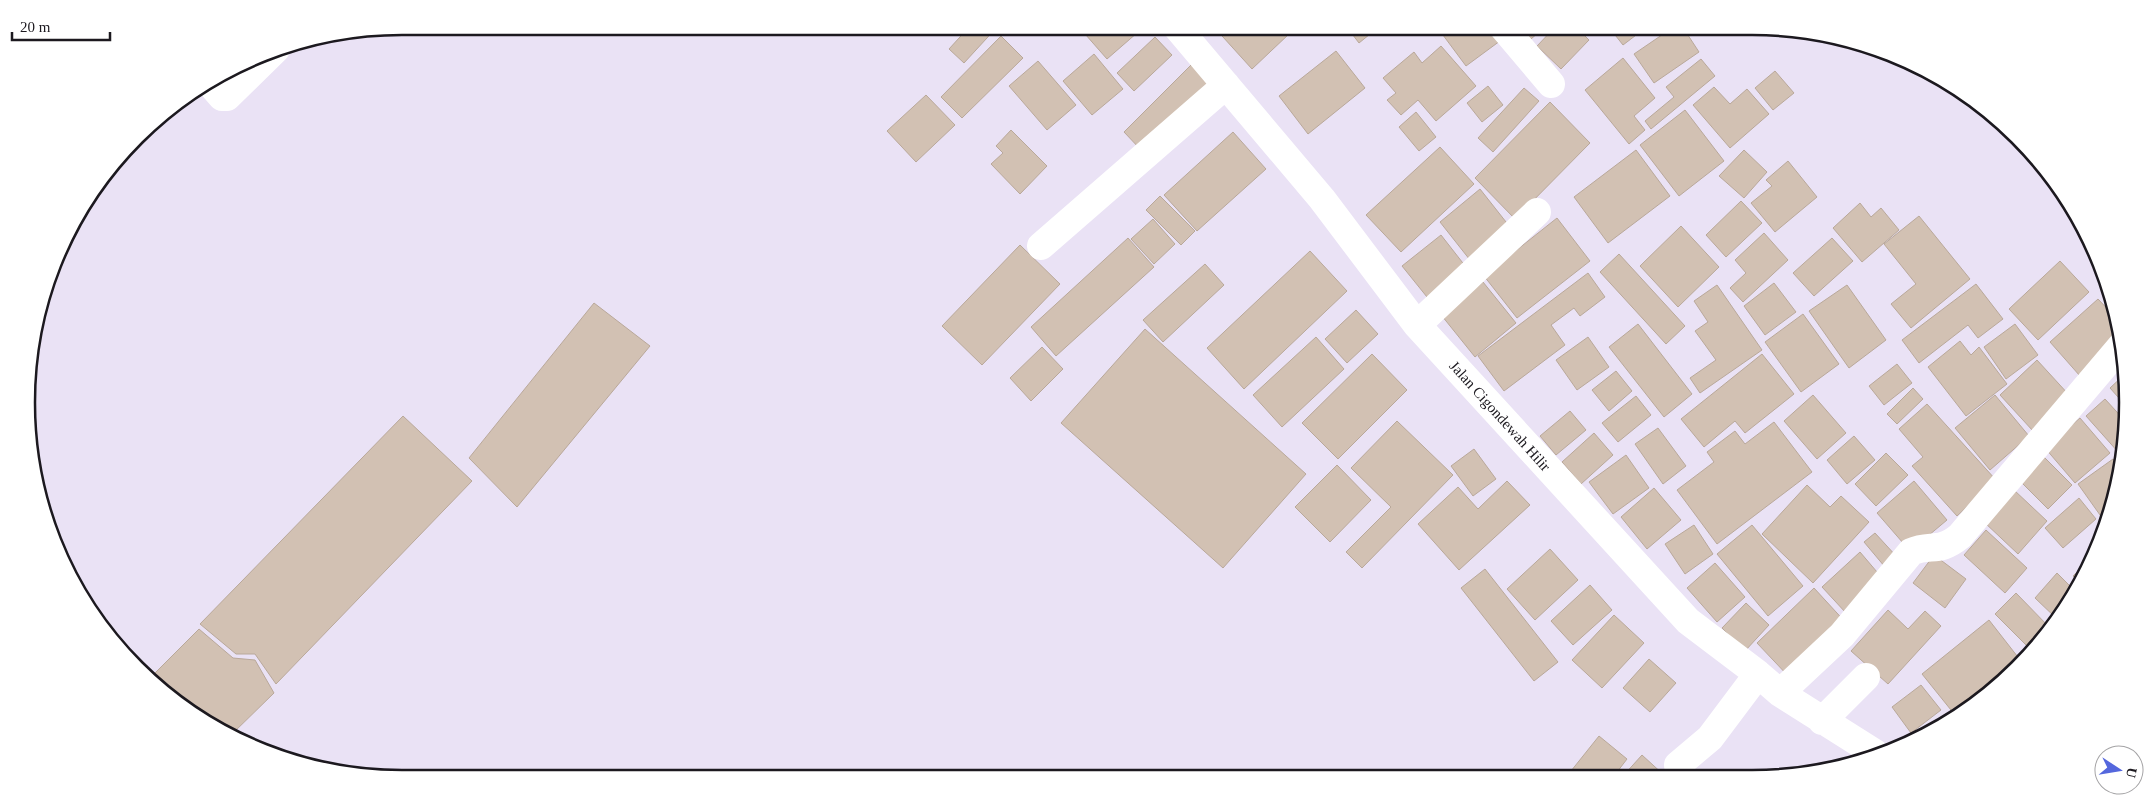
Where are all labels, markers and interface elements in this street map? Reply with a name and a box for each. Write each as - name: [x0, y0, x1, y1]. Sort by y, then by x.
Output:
- scale bar: [12, 10, 110, 42]
- text: 20 m: [20, 19, 51, 35]
- street label: Jalan Cigondewah Hilir: [1446, 358, 1554, 474]
- north arrow: [2094, 745, 2144, 795]
- text: U: [2123, 766, 2140, 779]

